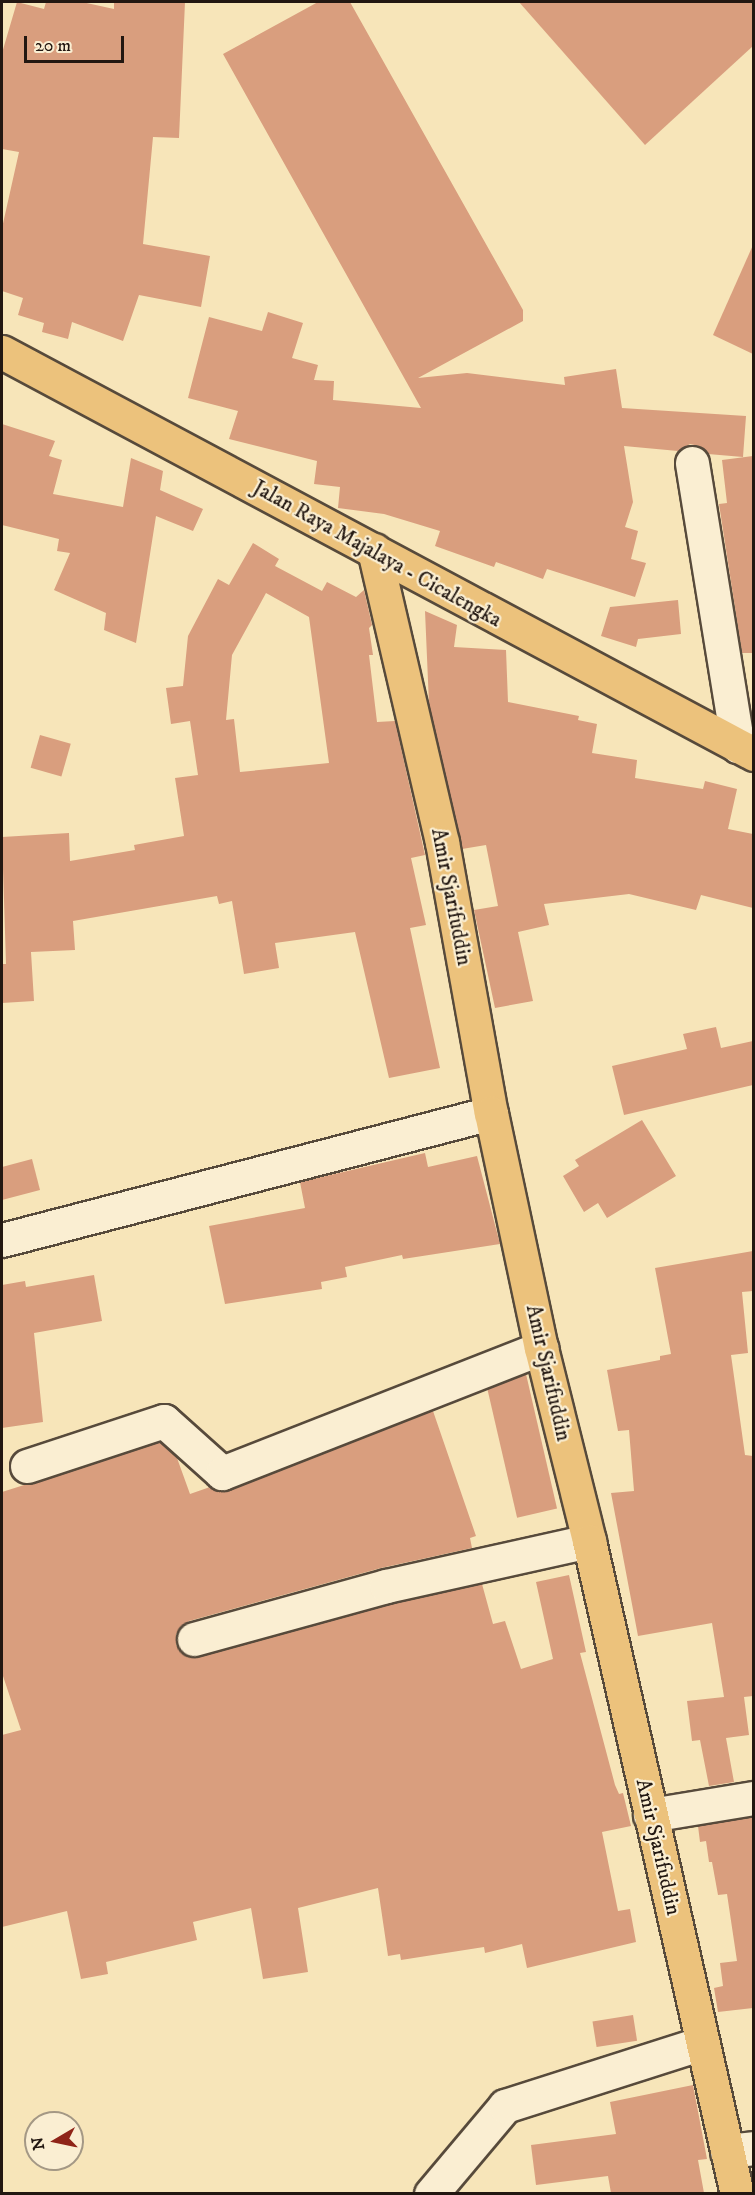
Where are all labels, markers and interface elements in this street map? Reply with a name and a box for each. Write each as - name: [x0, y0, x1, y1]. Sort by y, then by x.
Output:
- scale bar: [27, 24, 128, 62]
- text: 20 m: [35, 35, 71, 57]
- street label: Jalan Raya Majalaya - Cicalengka: [248, 475, 506, 633]
- street label: Amir Sjarifuddin: [425, 826, 477, 968]
- street label: Amir Sjarifuddin: [520, 1302, 576, 1444]
- street label: Amir Sjarifuddin: [630, 1776, 686, 1918]
- north arrow: [24, 2111, 84, 2171]
- text: N: [27, 2135, 49, 2152]

